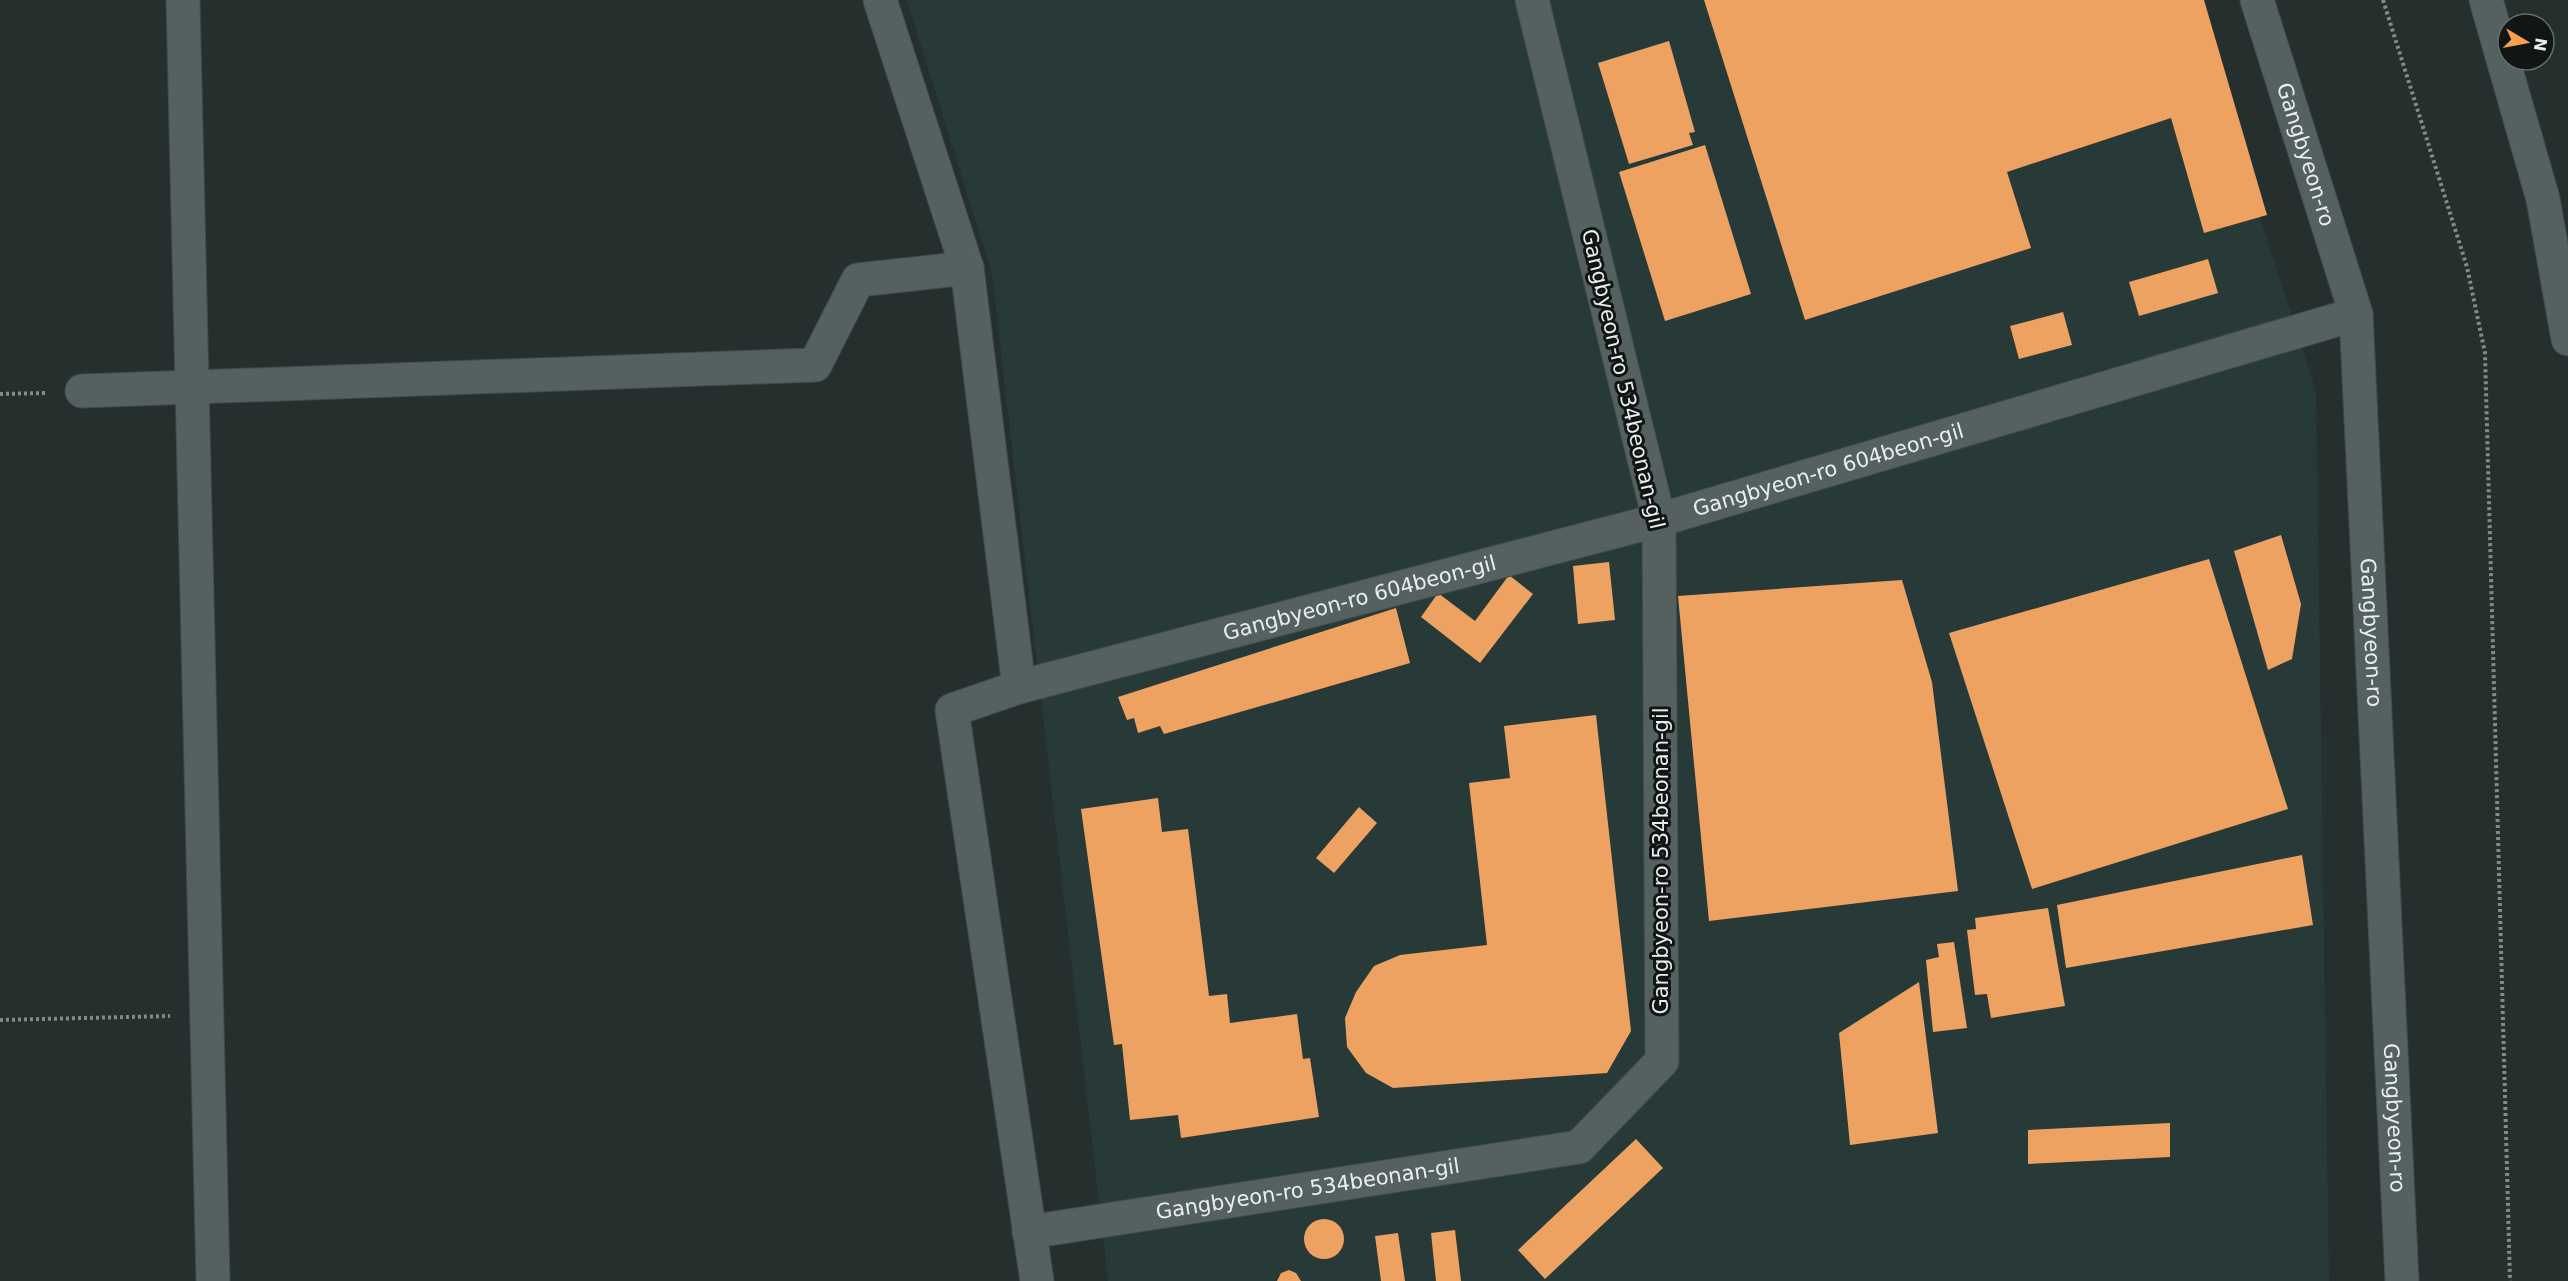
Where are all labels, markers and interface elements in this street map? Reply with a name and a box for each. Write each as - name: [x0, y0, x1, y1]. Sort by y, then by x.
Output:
- north arrow: [2496, 12, 2556, 72]
- text: N: [2530, 36, 2551, 53]
- street label: Gangbyeon-ro: [2272, 80, 2340, 229]
- street label: Gangbyeon-ro 534beonan-gil: [1577, 227, 1669, 531]
- street label: Gangbyeon-ro 604beon-gil: [1690, 419, 1967, 521]
- street label: Gangbyeon-ro 604beon-gil: [1221, 551, 1499, 645]
- street label: Gangbyeon-ro: [2356, 557, 2387, 708]
- street label: Gangbyeon-ro 534beonan-gil: [1649, 707, 1673, 1015]
- street label: Gangbyeon-ro: [2379, 1043, 2410, 1193]
- street label: Gangbyeon-ro 534beonan-gil: [1154, 1154, 1461, 1224]

